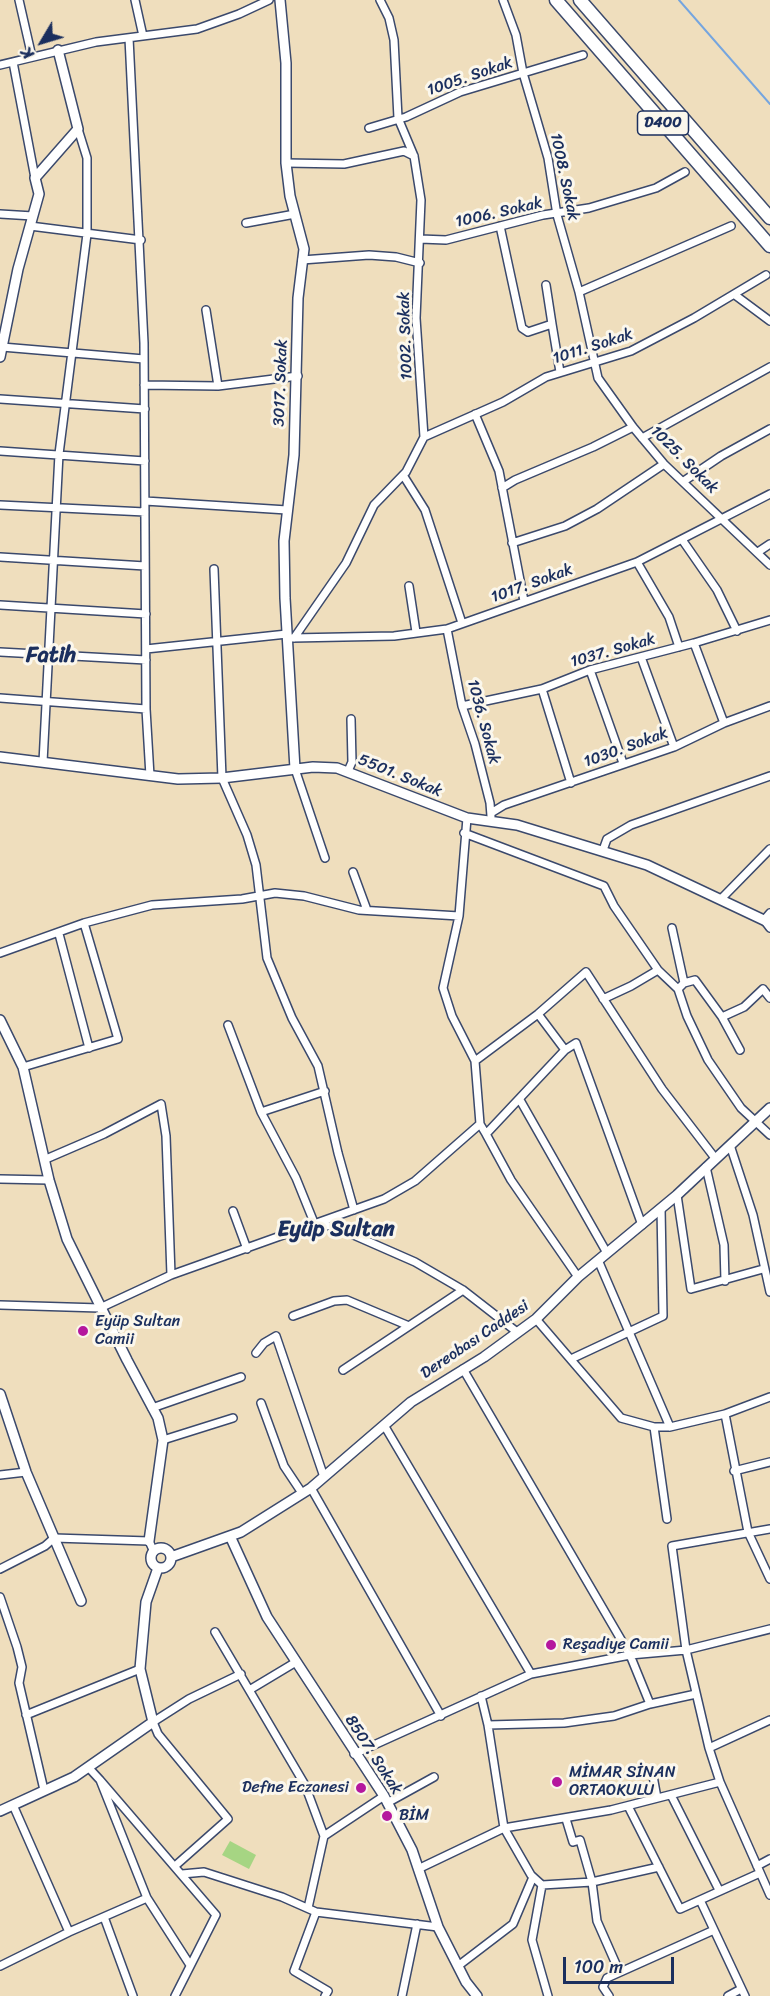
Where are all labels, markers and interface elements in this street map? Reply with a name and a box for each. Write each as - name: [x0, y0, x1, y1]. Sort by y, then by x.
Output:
- north arrow: [12, 12, 72, 72]
- text: K: [13, 41, 42, 66]
- street label: 1005. Sokak: [425, 53, 515, 101]
- road number: D400: [638, 111, 688, 135]
- street label: 1008. Sokak: [545, 132, 583, 222]
- street label: 1006. Sokak: [454, 194, 544, 232]
- street label: 1002. Sokak: [395, 291, 417, 381]
- street label: 1011. Sokak: [551, 325, 635, 369]
- street label: 3017. Sokak: [270, 339, 292, 427]
- street label: 1025. Sokak: [646, 422, 722, 498]
- street label: 1017. Sokak: [489, 560, 575, 608]
- street label: 1037. Sokak: [568, 630, 658, 672]
- district label: Fatih: [26, 643, 76, 669]
- street label: 1036. Sokak: [462, 677, 504, 767]
- street label: 1030. Sokak: [581, 724, 671, 772]
- street label: 5501. Sokak: [355, 750, 445, 802]
- district label: Eyüp Sultan: [277, 1217, 395, 1243]
- street label: Dereobası Caddesi: [417, 1297, 533, 1383]
- place label: Eyüp Sultan Camii: [95, 1312, 180, 1350]
- marker: Eyüp Sultan Camii: [76, 1324, 90, 1338]
- place label: Reşadiye Camii: [563, 1635, 669, 1655]
- marker: Reşadiye Camii: [544, 1638, 558, 1652]
- street label: 8507. Sokak: [340, 1712, 406, 1798]
- place label: MİMAR SİNAN ORTAOKULU: [569, 1763, 676, 1801]
- marker: MİMAR SİNAN ORTAOKULU: [550, 1775, 564, 1789]
- place label: Defne Eczanesi: [242, 1778, 349, 1798]
- marker: Defne Eczanesi: [354, 1781, 368, 1795]
- place label: BİM: [399, 1806, 429, 1826]
- marker: BİM: [380, 1809, 394, 1823]
- scale bar: [566, 1945, 677, 1983]
- text: 100 m: [574, 1951, 623, 1983]

